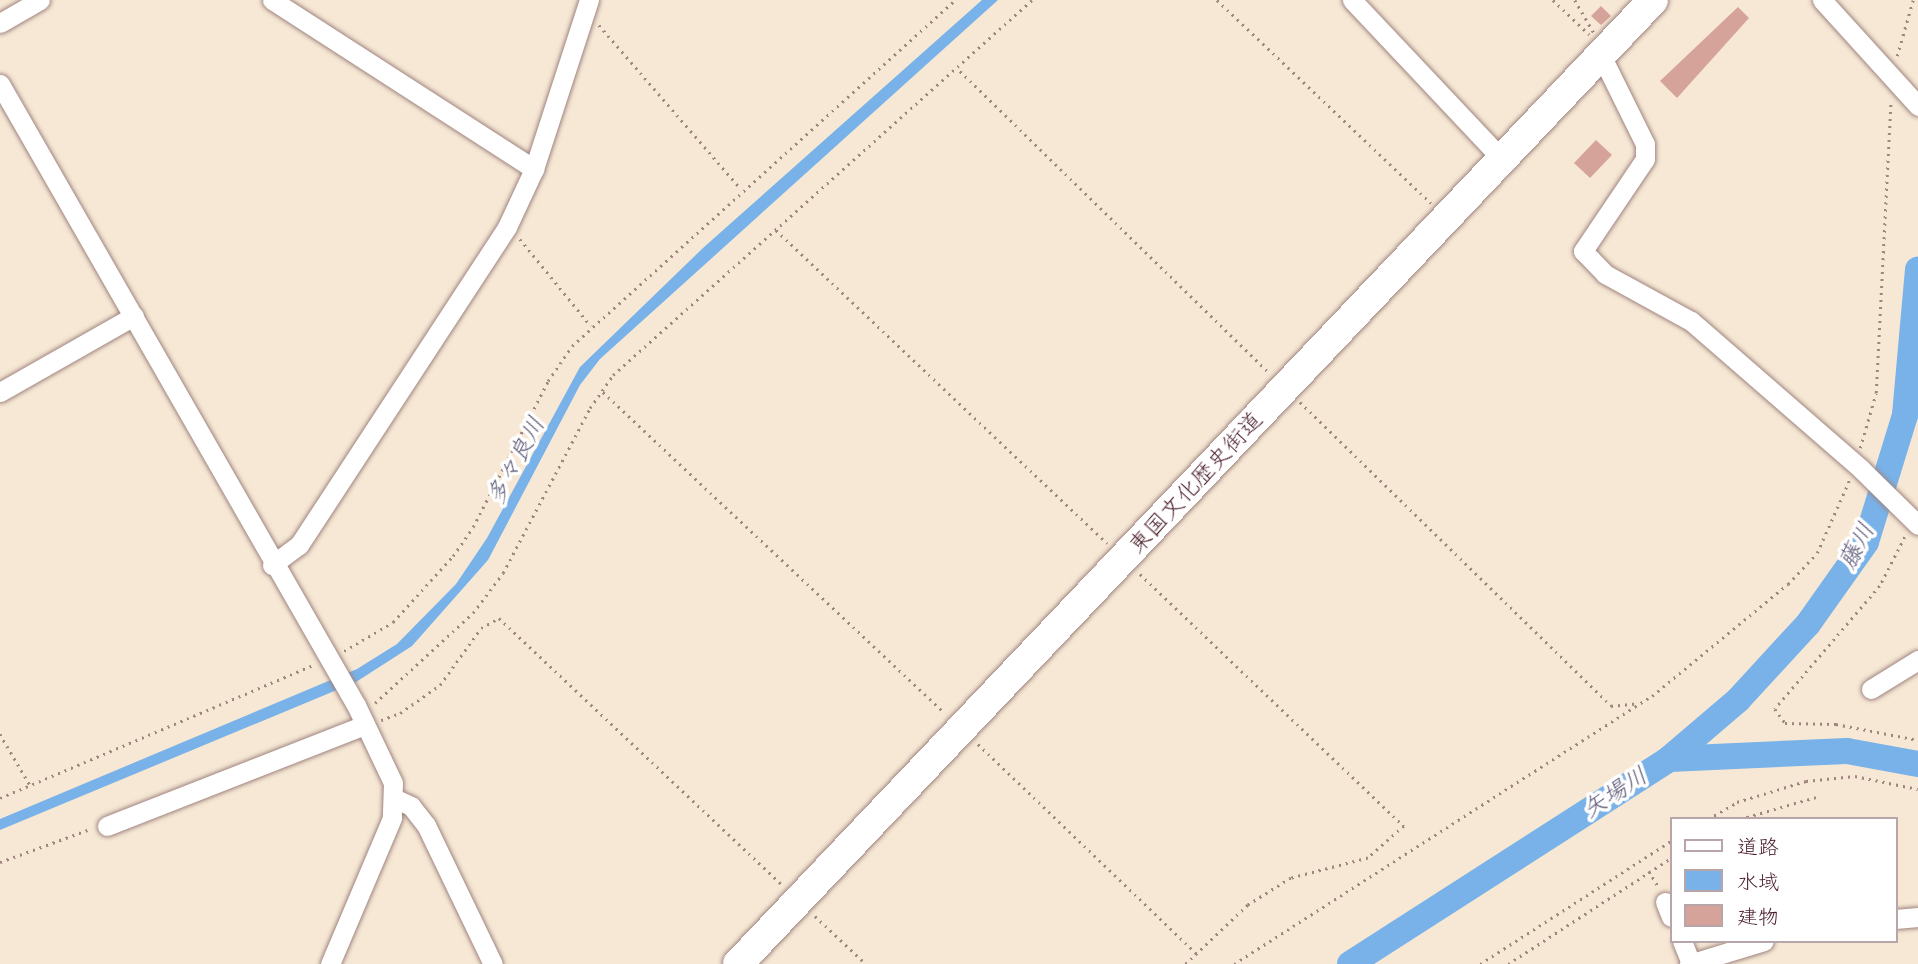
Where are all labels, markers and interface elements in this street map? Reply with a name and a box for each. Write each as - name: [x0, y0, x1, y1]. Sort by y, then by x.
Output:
- street label: 東国文化歴史街道: [1123, 406, 1269, 560]
- water label: 多々良川: [481, 412, 551, 510]
- water label: 藤川: [1833, 518, 1881, 574]
- water label: 矢場川: [1577, 761, 1653, 825]
- legend: [1670, 817, 1897, 943]
- text: 道路: [1737, 834, 1779, 861]
- text: 水域: [1737, 869, 1779, 896]
- text: 建物: [1737, 904, 1779, 931]

